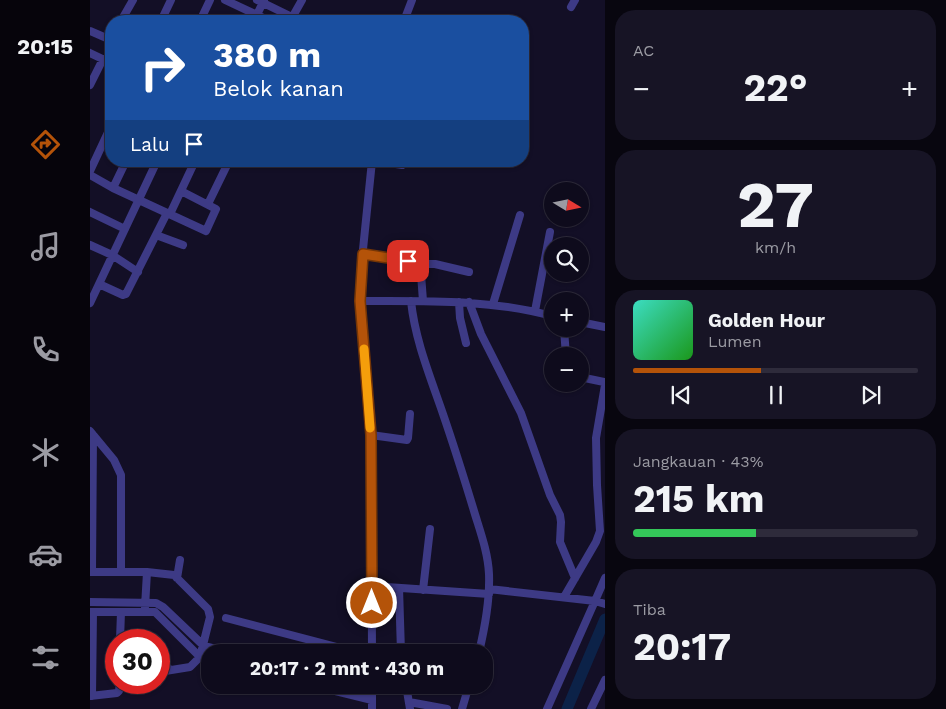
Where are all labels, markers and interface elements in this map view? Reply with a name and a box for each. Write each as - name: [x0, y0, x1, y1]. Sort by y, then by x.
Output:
- text: 20:15: [17, 34, 73, 59]
- text: 380 m: [213, 34, 321, 76]
- icon: right: [130, 35, 195, 100]
- text: AC: [633, 41, 654, 60]
- text: 22°: [743, 66, 808, 110]
- text: −: [633, 72, 650, 105]
- text: +: [901, 72, 918, 105]
- text: Belok kanan: [213, 76, 344, 101]
- icon: directions: [28, 127, 63, 162]
- icon: arrive: [180, 130, 208, 158]
- text: Lalu: [130, 133, 170, 156]
- text: 27: [737, 167, 814, 243]
- north arrow: [544, 182, 589, 228]
- map controls: [544, 182, 589, 392]
- icon: music: [28, 229, 63, 264]
- button: search: [544, 237, 589, 282]
- text: km/h: [755, 238, 796, 257]
- pin: [387, 240, 429, 282]
- icon: arrive: [394, 247, 422, 275]
- button: +: [544, 292, 589, 337]
- text: Golden Hour: [708, 309, 825, 332]
- icon: phone: [28, 332, 63, 367]
- text: Lumen: [708, 332, 762, 351]
- button: −: [544, 347, 589, 392]
- icon: previous: [667, 381, 695, 409]
- icon: pause: [762, 381, 790, 409]
- icon: next: [857, 381, 885, 409]
- icon: climate: [28, 435, 63, 470]
- text: Jangkauan · 43%: [633, 452, 763, 471]
- text: 215 km: [633, 477, 764, 521]
- icon: car: [28, 537, 63, 572]
- position arrow: [345, 576, 397, 628]
- text: Tiba: [633, 600, 666, 619]
- text: 20:17: [633, 625, 731, 669]
- speed limit sign: 30: [105, 629, 170, 694]
- icon: filters: [28, 640, 63, 675]
- text: 20:17 · 2 mnt · 430 m: [250, 657, 444, 680]

